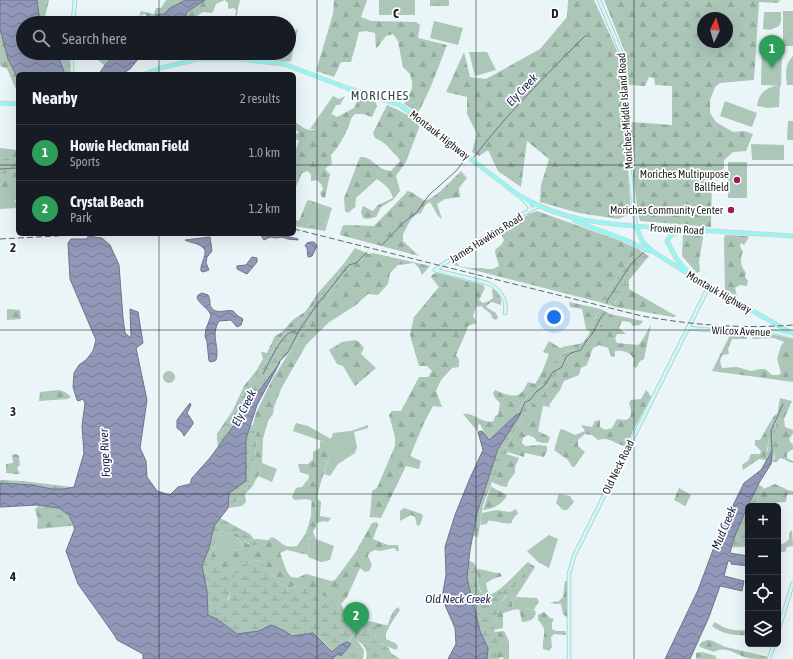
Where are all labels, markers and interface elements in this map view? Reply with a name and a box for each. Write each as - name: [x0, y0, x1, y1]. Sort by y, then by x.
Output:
- text: C: [393, 6, 399, 21]
- text: D: [551, 6, 559, 21]
- north arrow: [697, 12, 733, 48]
- search box: [16, 16, 296, 60]
- icon: search: [30, 27, 52, 49]
- text: Search here: [62, 30, 127, 47]
- pin: 1: [759, 35, 785, 68]
- street label: Moriches-Middle Island Road: [615, 52, 635, 170]
- water label: Ely Creek: [503, 70, 541, 109]
- text: Nearby: [32, 88, 78, 108]
- district label: MORICHES: [351, 88, 409, 103]
- text: 2 results: [240, 91, 280, 106]
- street label: Montauk Highway: [408, 108, 473, 162]
- text: Howie Heckman Field: [70, 137, 189, 154]
- text: 1: [42, 145, 48, 160]
- text: 1.0 km: [249, 145, 280, 160]
- text: Sports: [70, 154, 100, 169]
- place label: Moriches Multipupose Ballfield: [640, 168, 729, 193]
- marker: Moriches Multipupose Ballfield: [732, 175, 742, 185]
- text: Crystal Beach: [70, 193, 144, 210]
- text: 2: [42, 201, 48, 216]
- text: 1.2 km: [249, 201, 280, 216]
- place label: Moriches Community Center: [610, 204, 724, 216]
- marker: Moriches Community Center: [726, 205, 736, 215]
- text: Park: [70, 210, 92, 225]
- street label: James Hawkins Road: [447, 211, 525, 265]
- street label: Frowein Road: [650, 222, 704, 236]
- text: 2: [10, 240, 16, 255]
- street label: Montauk Highway: [684, 269, 754, 316]
- your location: [544, 307, 564, 327]
- street label: Wilcox Avenue: [711, 324, 771, 338]
- water label: Ely Creek: [229, 387, 259, 429]
- text: 3: [10, 404, 16, 419]
- water label: Forge River: [97, 428, 113, 478]
- street label: Old Neck Road: [600, 438, 636, 496]
- map controls: [745, 503, 781, 647]
- button: +: [745, 503, 781, 539]
- water label: Mud Creek: [709, 504, 740, 552]
- button: −: [745, 539, 781, 575]
- text: 4: [9, 569, 16, 584]
- button: locate: [745, 575, 781, 611]
- water label: Old Neck Creek: [425, 592, 491, 606]
- pin: 2: [343, 602, 369, 635]
- button: layers: [745, 611, 781, 647]

